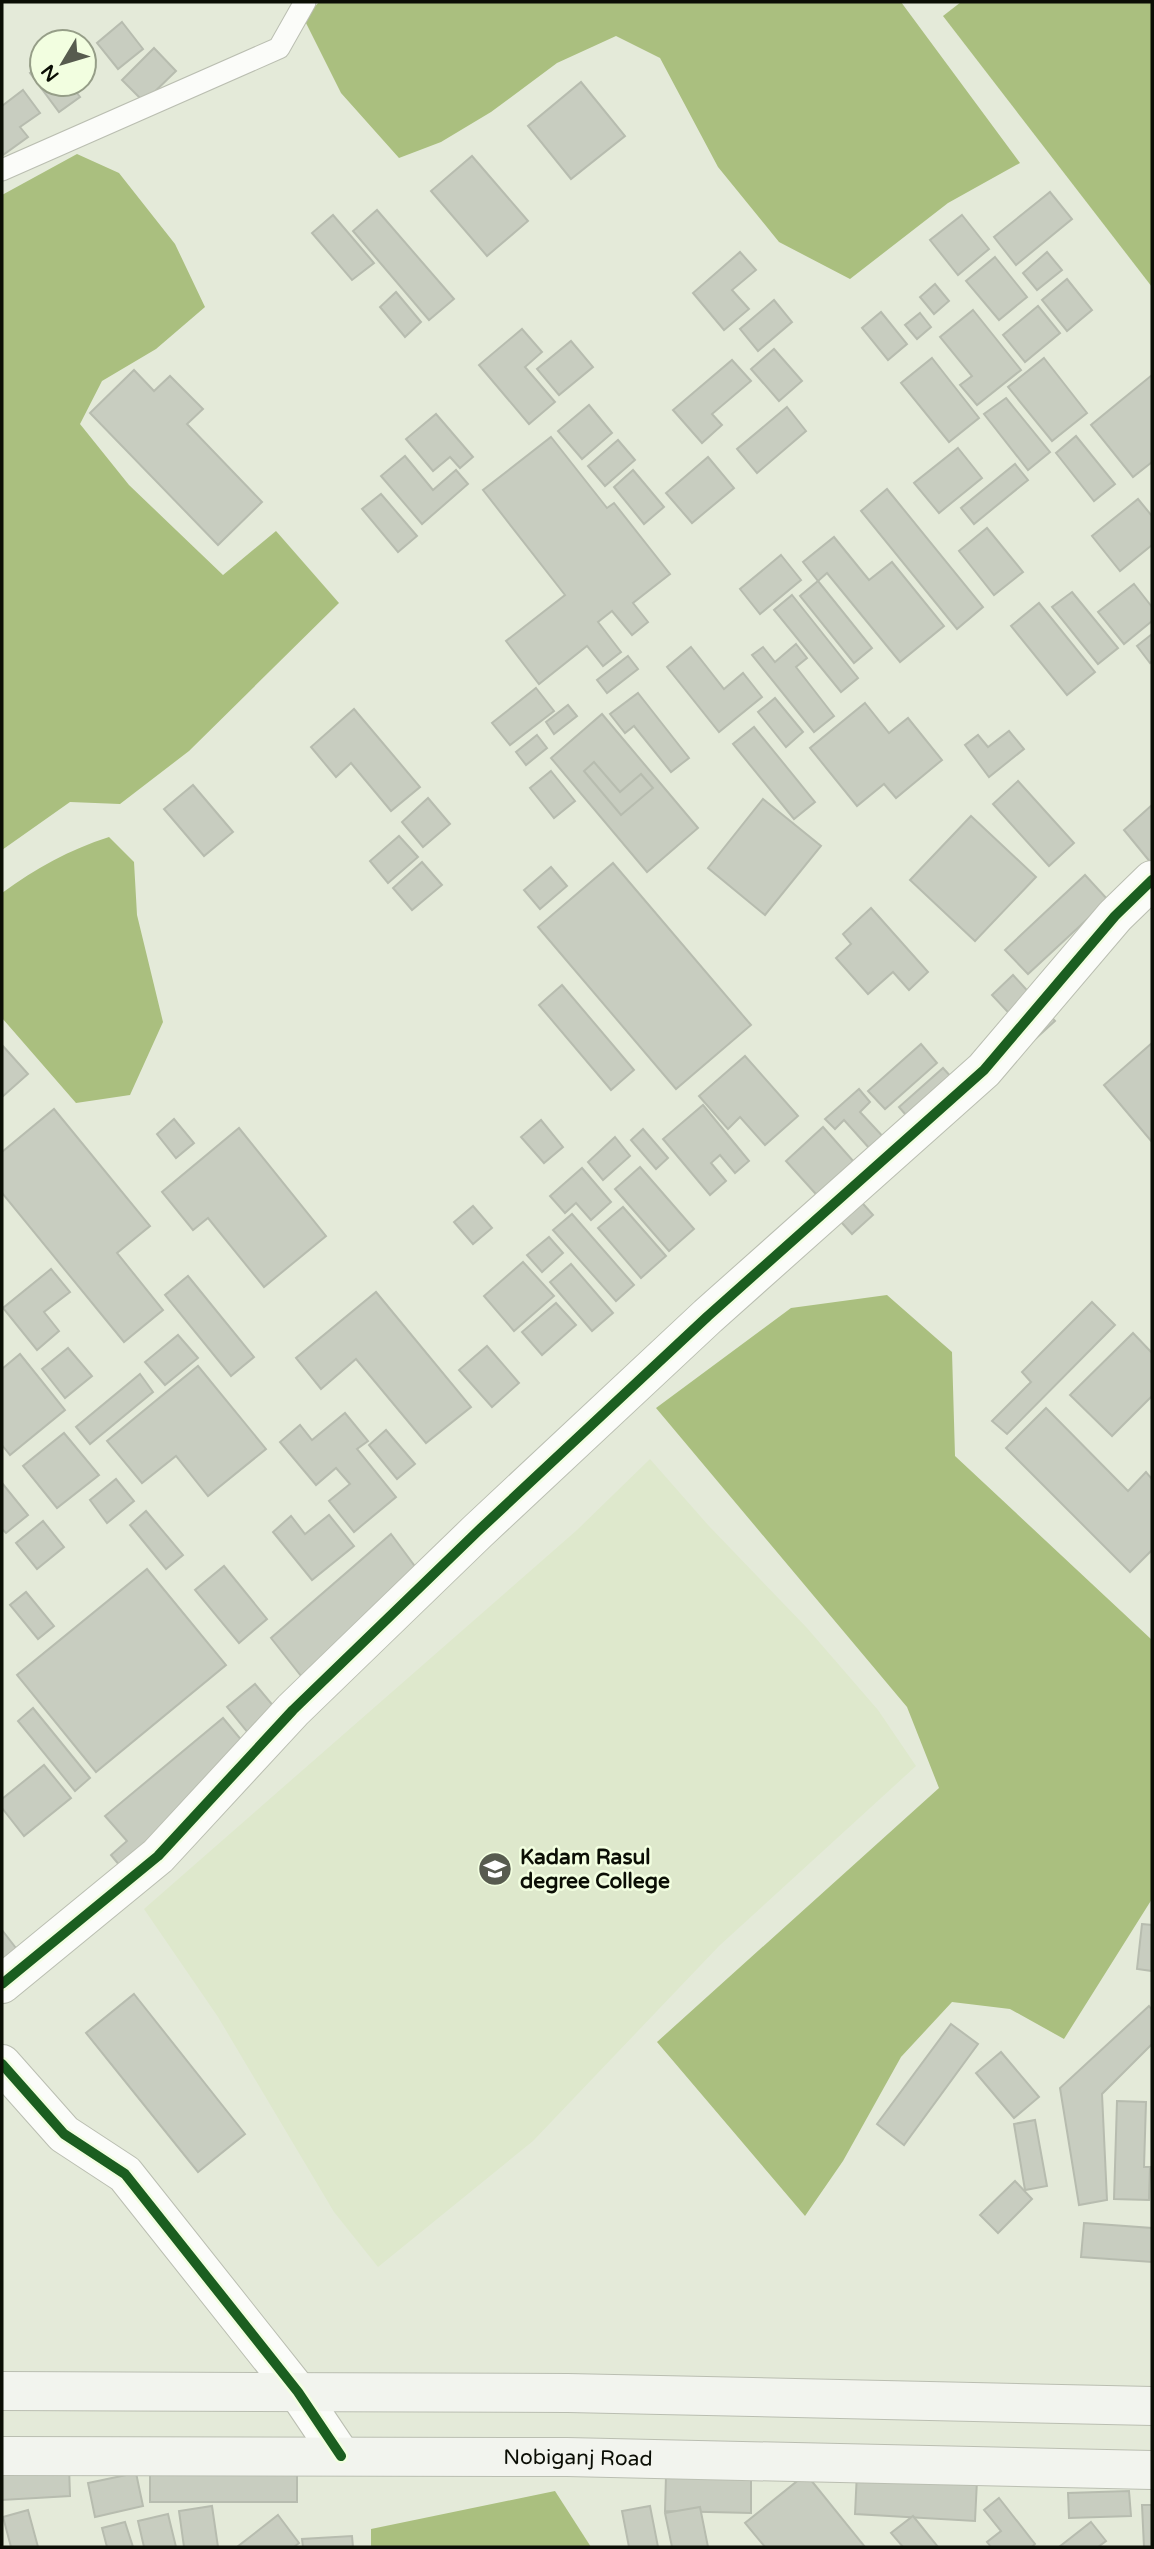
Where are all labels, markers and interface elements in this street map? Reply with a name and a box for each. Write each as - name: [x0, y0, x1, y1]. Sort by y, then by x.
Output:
- north arrow: [28, 28, 98, 98]
- text: N: [37, 60, 64, 86]
- place label: Kadam Rasul degree College: [520, 1845, 670, 1894]
- school or university icon: Kadam Rasul degree College: [476, 1850, 514, 1888]
- street label: Nobiganj Road: [503, 2444, 653, 2471]

